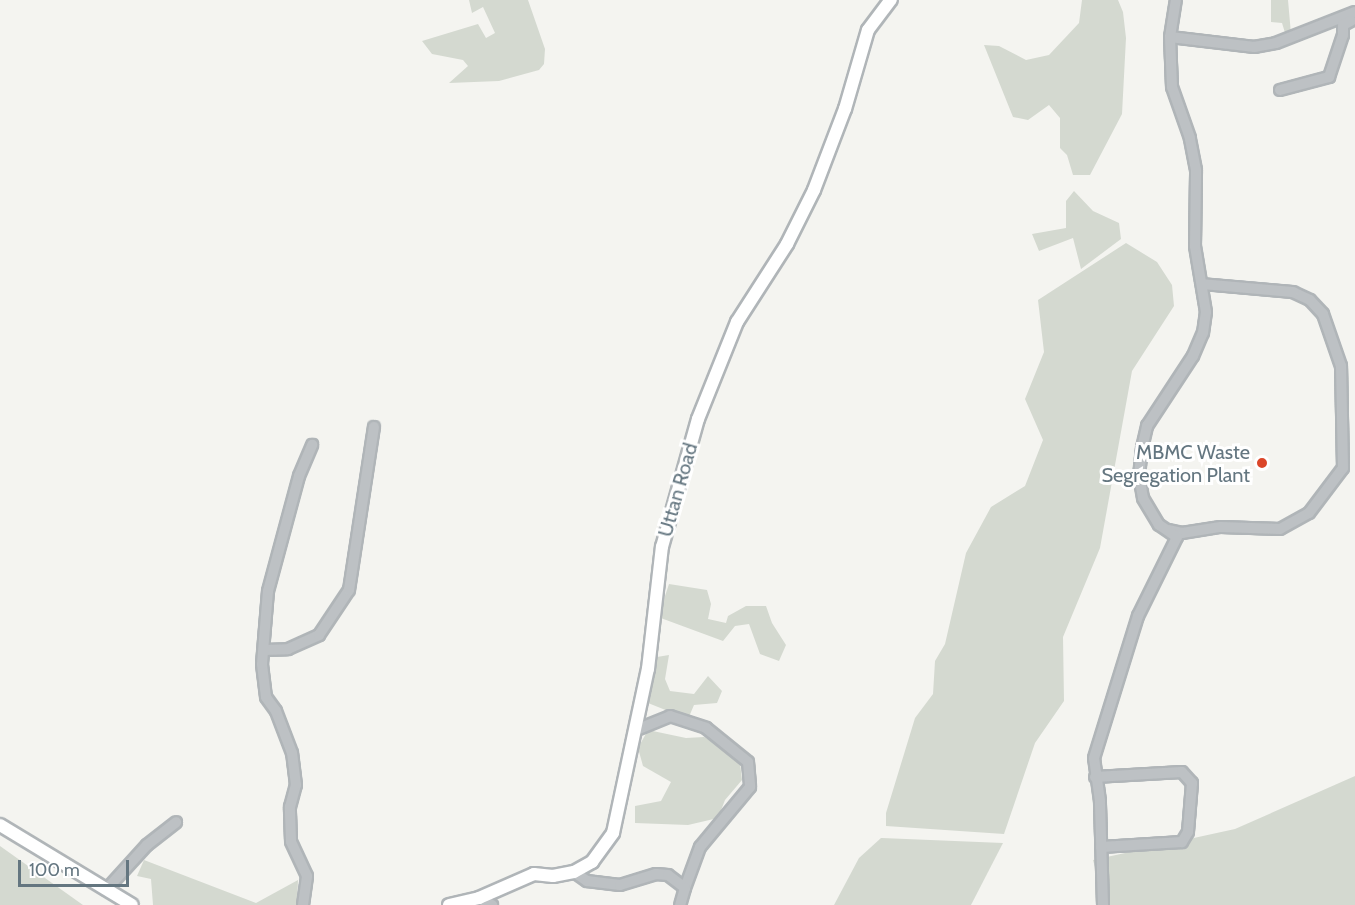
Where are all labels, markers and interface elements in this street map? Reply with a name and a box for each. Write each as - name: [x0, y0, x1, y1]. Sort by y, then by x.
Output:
- street label: Uttan Road: [653, 440, 703, 540]
- place label: MBMC Waste Segregation Plant: [1101, 440, 1250, 487]
- marker: MBMC Waste Segregation Plant: [1255, 456, 1269, 470]
- scale bar: [21, 848, 132, 886]
- text: 100 m: [29, 859, 80, 881]

